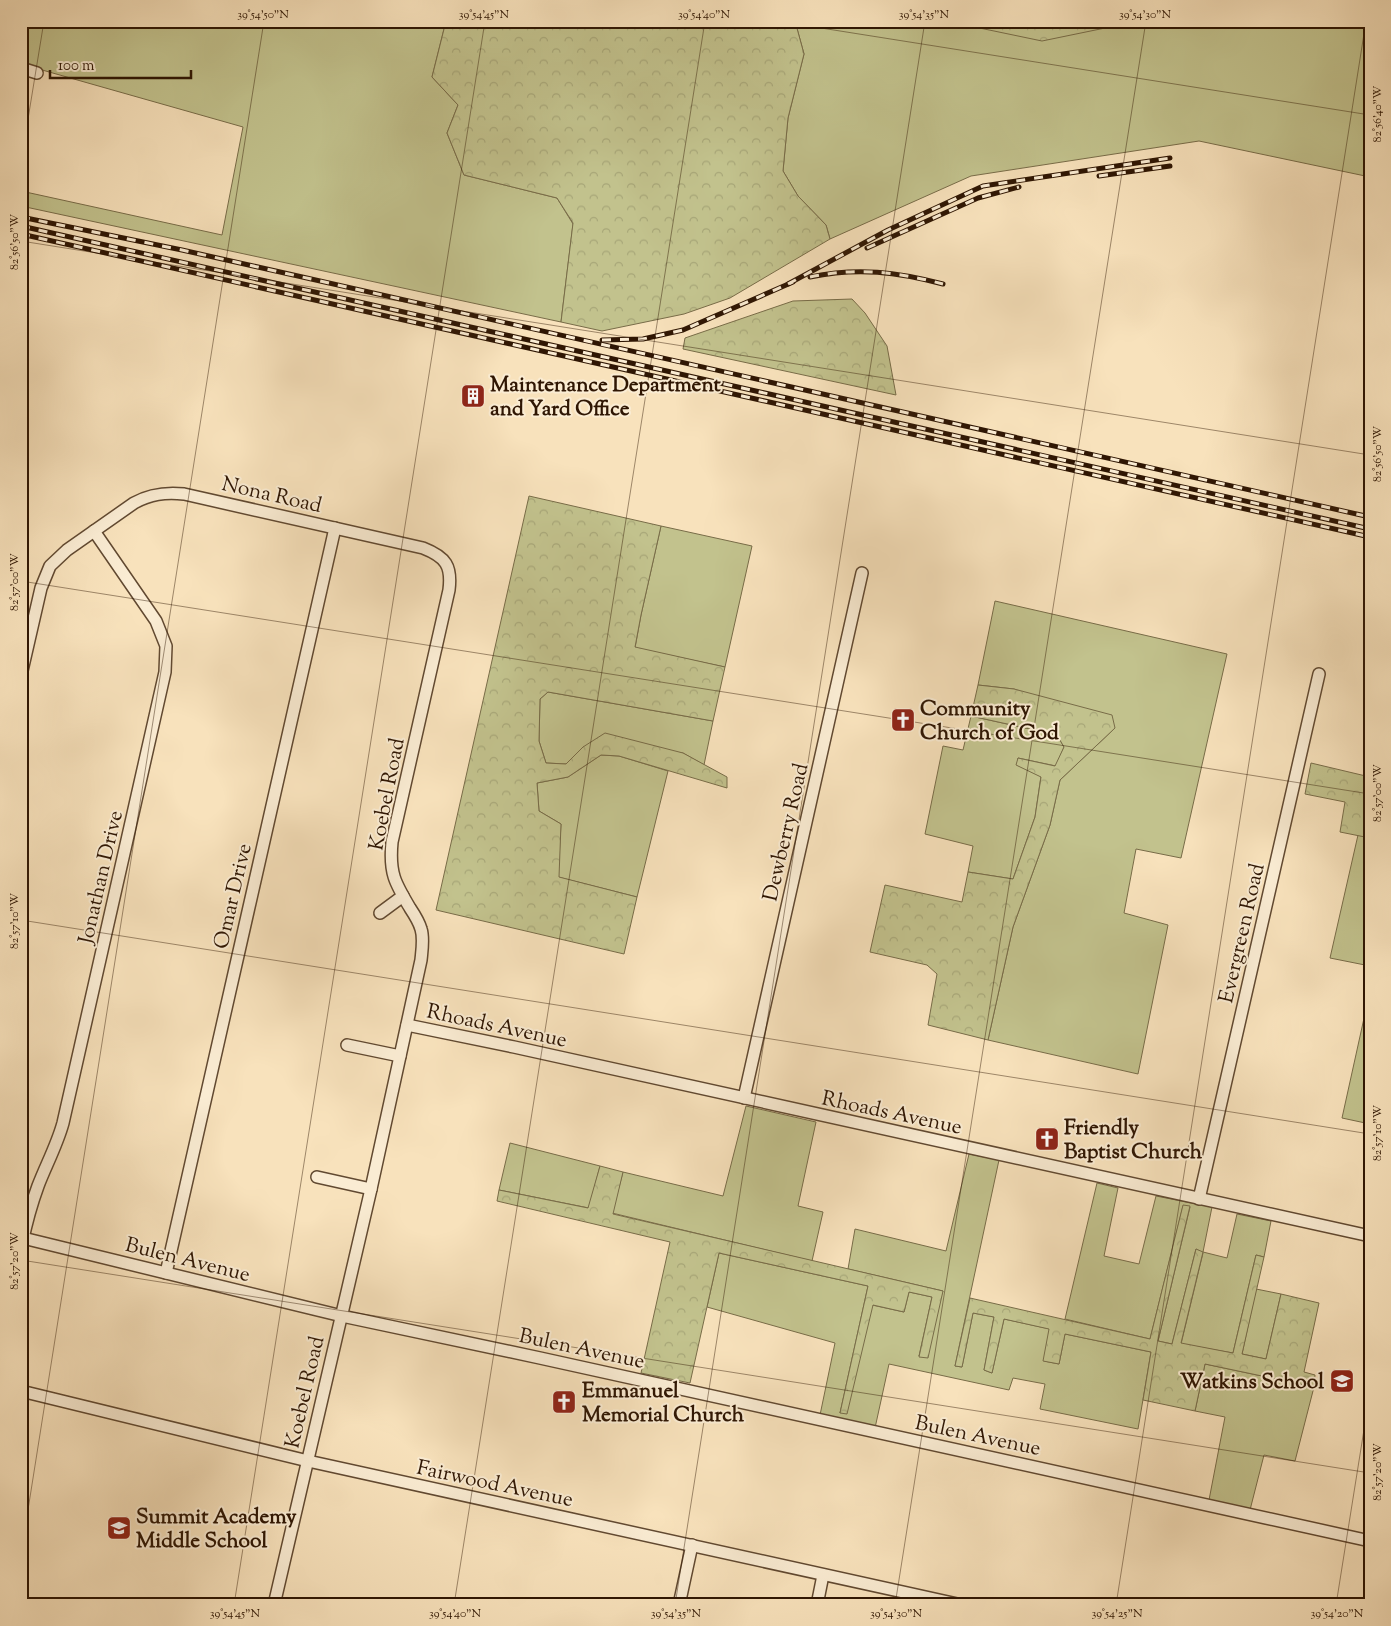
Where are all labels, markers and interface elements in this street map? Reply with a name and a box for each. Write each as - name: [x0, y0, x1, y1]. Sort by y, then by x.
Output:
- text: 39°54'50"N: [237, 6, 289, 24]
- text: 39°54'45"N: [459, 6, 510, 24]
- text: 39°54'40"N: [678, 6, 730, 24]
- text: 39°54'35"N: [899, 6, 950, 24]
- text: 39°54'30"N: [1119, 6, 1171, 24]
- scale bar: [50, 48, 191, 80]
- text: 100 m: [58, 56, 95, 77]
- text: 82°56'40"W: [1369, 85, 1387, 142]
- text: 82°56'50"W: [6, 213, 24, 270]
- place label: Maintenance Department and Yard Office: [490, 371, 722, 425]
- building icon: Maintenance Department and Yard Office: [460, 383, 486, 409]
- text: 82°56'50"W: [1369, 425, 1387, 482]
- street label: Nona Road: [219, 470, 325, 522]
- text: 82°57'00"W: [6, 552, 24, 611]
- place label: Community Church of God: [920, 695, 1059, 749]
- church icon: Community Church of God: [890, 707, 916, 733]
- street label: Koebel Road: [362, 735, 414, 853]
- street label: Dewberry Road: [757, 760, 817, 904]
- text: 82°57'00"W: [1369, 763, 1387, 822]
- street label: Jonathan Drive: [72, 808, 132, 948]
- street label: Omar Drive: [207, 841, 261, 952]
- street label: Evergreen Road: [1212, 861, 1274, 1006]
- text: 82°57'10"W: [6, 892, 24, 949]
- street label: Rhoads Avenue: [424, 997, 570, 1056]
- street label: Rhoads Avenue: [819, 1084, 965, 1143]
- text: 82°57'10"W: [1369, 1104, 1387, 1161]
- place label: Friendly Baptist Church: [1064, 1114, 1203, 1168]
- church icon: Friendly Baptist Church: [1034, 1126, 1060, 1152]
- street label: Bulen Avenue: [122, 1231, 253, 1291]
- text: 82°57'20"W: [6, 1232, 24, 1290]
- street label: Bulen Avenue: [516, 1322, 647, 1378]
- street label: Koebel Road: [279, 1333, 333, 1451]
- place label: Watkins School: [1180, 1368, 1324, 1398]
- school or university icon: Watkins School: [1329, 1368, 1355, 1394]
- place label: Emmanuel Memorial Church: [582, 1377, 745, 1431]
- church icon: Emmanuel Memorial Church: [551, 1389, 577, 1415]
- street label: Bulen Avenue: [912, 1409, 1043, 1465]
- text: 82°57'20"W: [1369, 1443, 1387, 1501]
- street label: Fairwood Avenue: [414, 1454, 576, 1516]
- place label: Summit Academy Middle School: [136, 1503, 297, 1557]
- school or university icon: Summit Academy Middle School: [106, 1515, 132, 1541]
- text: 39°54'45"N: [210, 1605, 261, 1623]
- text: 39°54'40"N: [429, 1605, 481, 1623]
- text: 39°54'35"N: [651, 1605, 702, 1623]
- text: 39°54'30"N: [870, 1605, 922, 1623]
- text: 39°54'25"N: [1092, 1605, 1143, 1623]
- text: 39°54'20"N: [1311, 1605, 1364, 1623]

